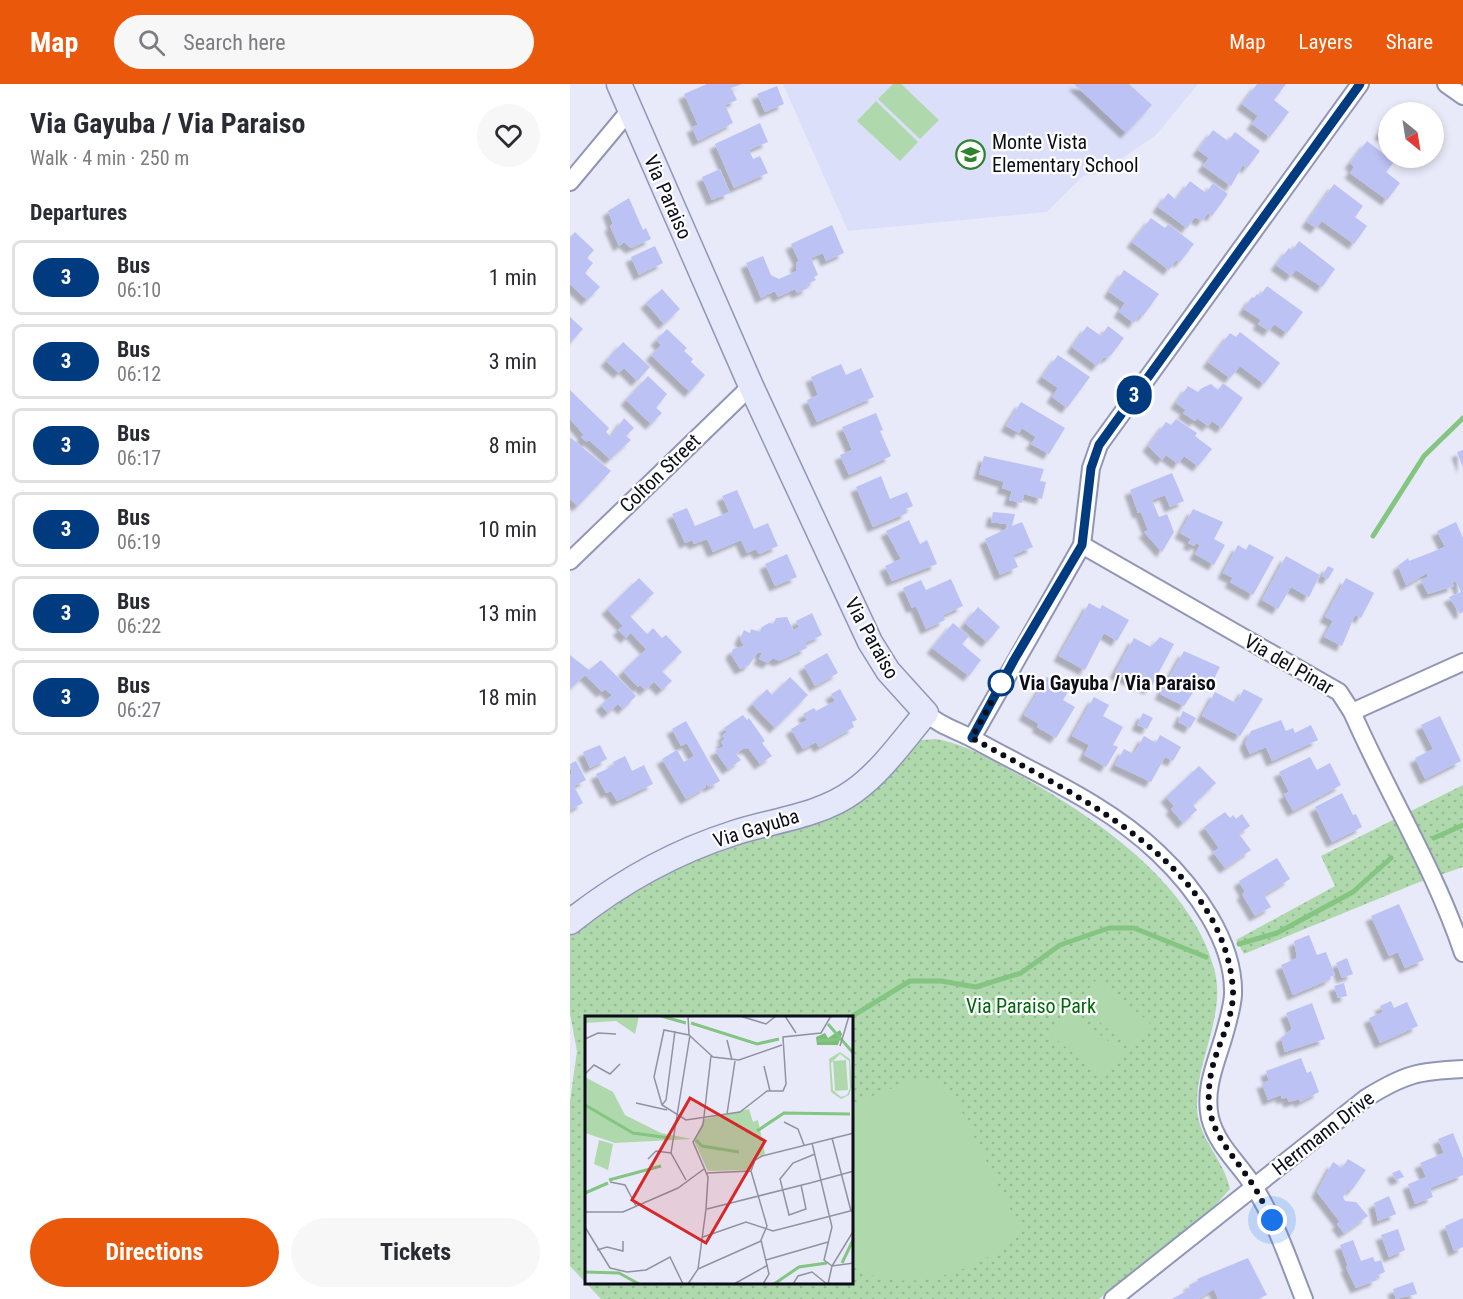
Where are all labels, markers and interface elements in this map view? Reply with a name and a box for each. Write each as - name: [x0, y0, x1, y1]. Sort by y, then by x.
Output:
- search box: [114, 15, 534, 69]
- text: Map: [30, 26, 78, 59]
- icon: search: [135, 26, 168, 59]
- text: Search here: [183, 30, 286, 55]
- text: Map: [1229, 30, 1266, 54]
- text: Layers: [1299, 30, 1353, 54]
- text: Share: [1386, 30, 1433, 54]
- north arrow: [1378, 102, 1444, 168]
- map controls: [1378, 102, 1444, 168]
- button: heart: [477, 104, 540, 167]
- text: Via Gayuba / Via Paraiso: [30, 107, 305, 140]
- place label: Monte Vista Elementary School: [992, 130, 1139, 177]
- school or university icon: Monte Vista Elementary School: [955, 138, 987, 170]
- text: Walk · 4 min · 250 m: [30, 146, 189, 170]
- street label: Via Paraiso: [639, 151, 697, 243]
- text: Departures: [30, 200, 127, 225]
- text: Bus: [117, 253, 150, 278]
- text: 3: [61, 265, 71, 289]
- text: 1 min: [489, 265, 537, 290]
- text: 06:10: [117, 278, 161, 302]
- text: Bus: [117, 337, 150, 362]
- text: 3: [61, 349, 71, 373]
- text: 3 min: [489, 349, 537, 374]
- text: 06:12: [117, 362, 161, 386]
- line badge: 3: [1114, 376, 1154, 414]
- text: 3: [1129, 383, 1139, 407]
- text: Bus: [117, 421, 150, 446]
- street label: Colton Street: [615, 429, 705, 517]
- text: 3: [61, 433, 71, 457]
- text: 8 min: [489, 433, 537, 458]
- text: 06:17: [117, 446, 161, 470]
- text: Bus: [117, 505, 150, 530]
- text: 3: [61, 517, 71, 541]
- text: 10 min: [478, 517, 537, 542]
- text: 06:19: [117, 530, 161, 554]
- text: Bus: [117, 589, 150, 614]
- street label: Via Paraiso: [840, 593, 904, 683]
- text: 3: [61, 601, 71, 625]
- text: 13 min: [478, 601, 537, 626]
- text: 06:22: [117, 614, 161, 638]
- street label: Via del Pinar: [1240, 629, 1338, 699]
- marker: Via Gayuba / Via Paraiso: [988, 670, 1014, 696]
- place label: Via Gayuba / Via Paraiso: [1019, 671, 1216, 695]
- text: Bus: [117, 673, 150, 698]
- text: 3: [61, 685, 71, 709]
- text: 18 min: [478, 685, 537, 710]
- text: 06:27: [117, 698, 161, 722]
- street label: Via Gayuba: [710, 804, 802, 852]
- park label: Via Paraiso Park: [966, 994, 1096, 1018]
- inset map: [585, 1016, 854, 1284]
- street label: Herrmann Drive: [1267, 1086, 1379, 1180]
- your location: [1257, 1205, 1287, 1235]
- button: Directions: [30, 1218, 279, 1287]
- button: Tickets: [291, 1218, 540, 1287]

